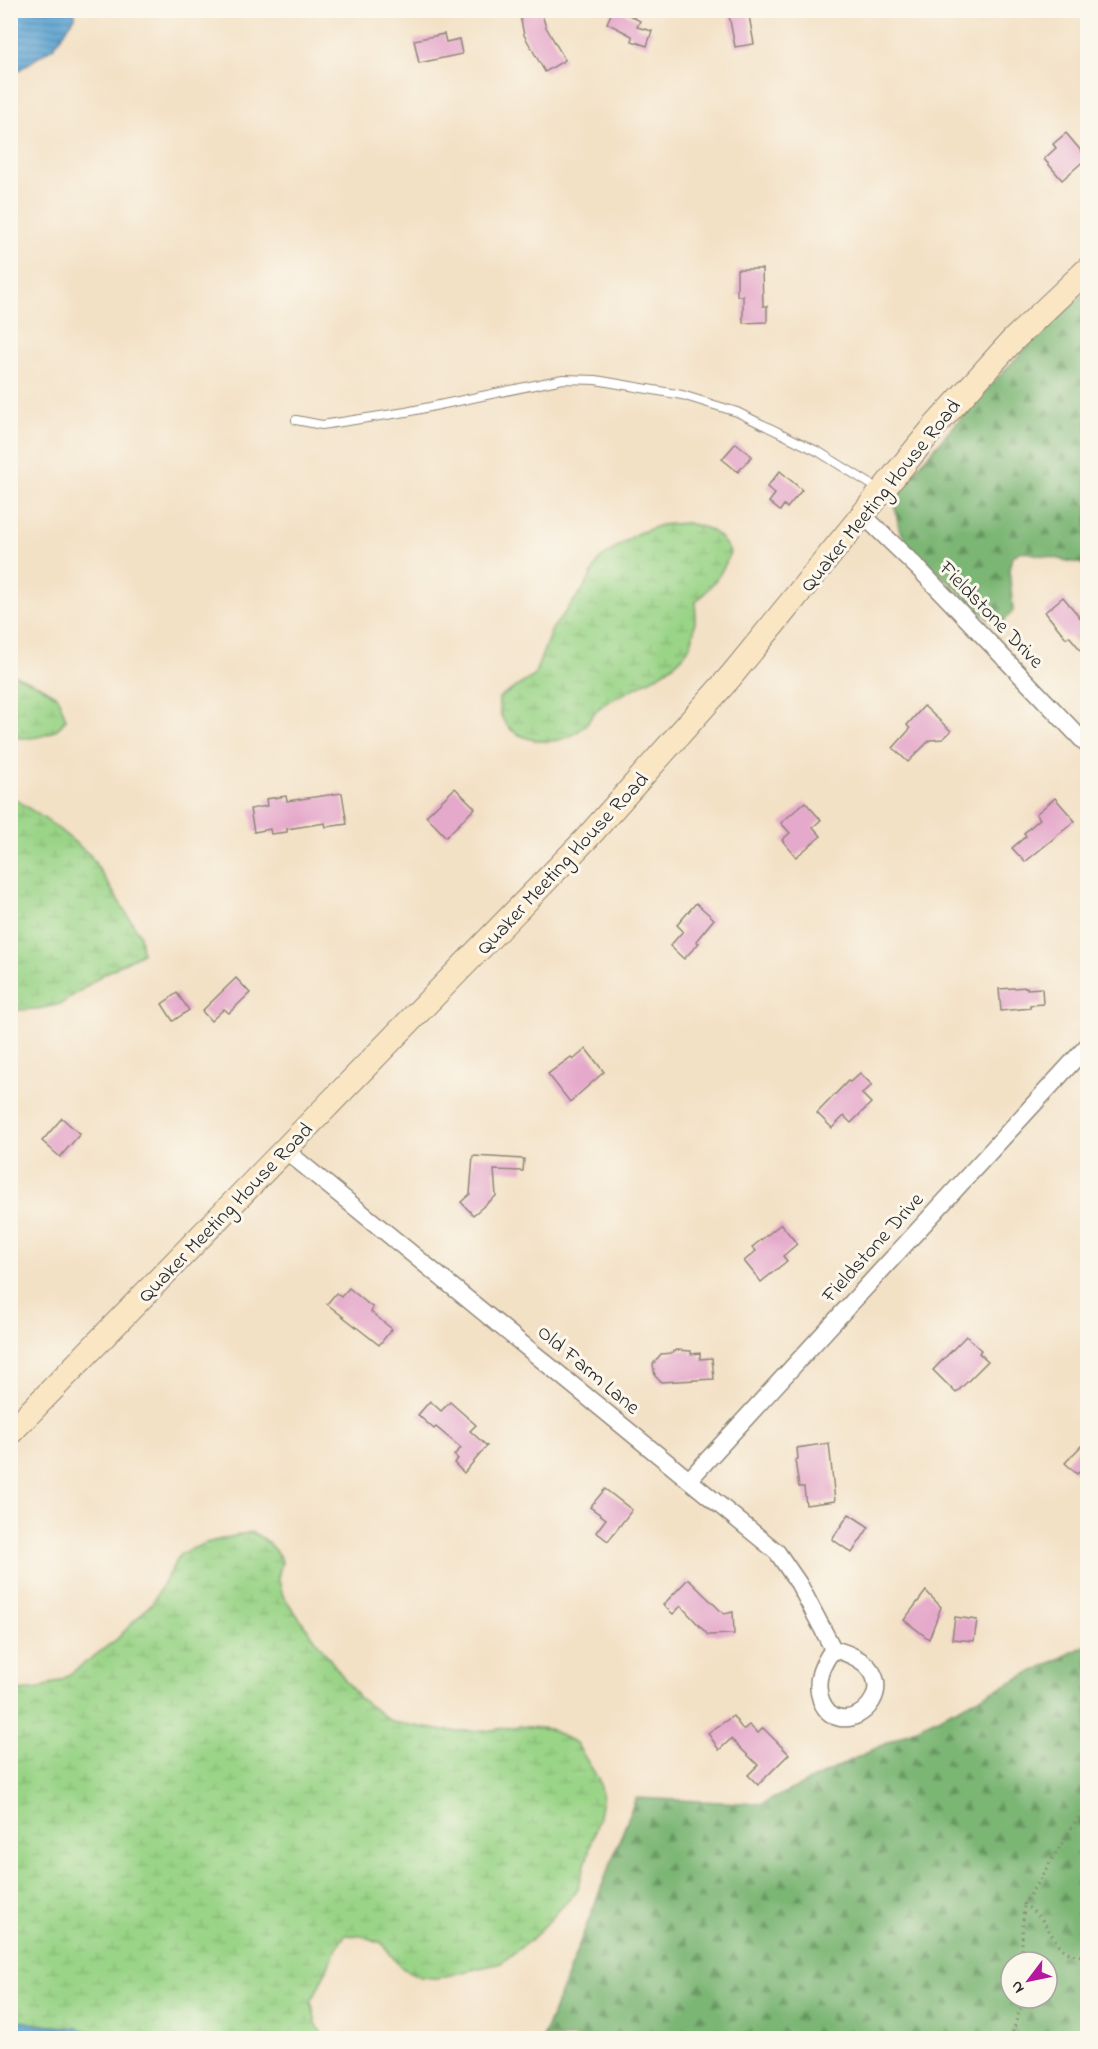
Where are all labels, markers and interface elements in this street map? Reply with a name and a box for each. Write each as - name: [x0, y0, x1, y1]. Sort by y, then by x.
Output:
- street label: Quaker Meeting House Road: [794, 393, 971, 600]
- street label: Fieldstone Drive: [931, 554, 1050, 676]
- street label: Quaker Meeting House Road: [470, 766, 658, 964]
- street label: Quaker Meeting House Road: [132, 1116, 322, 1312]
- street label: Fieldstone Drive: [815, 1186, 932, 1311]
- street label: Old Farm Lane: [530, 1318, 646, 1423]
- north arrow: [999, 1950, 1059, 2010]
- text: N: [1005, 1976, 1031, 1998]

